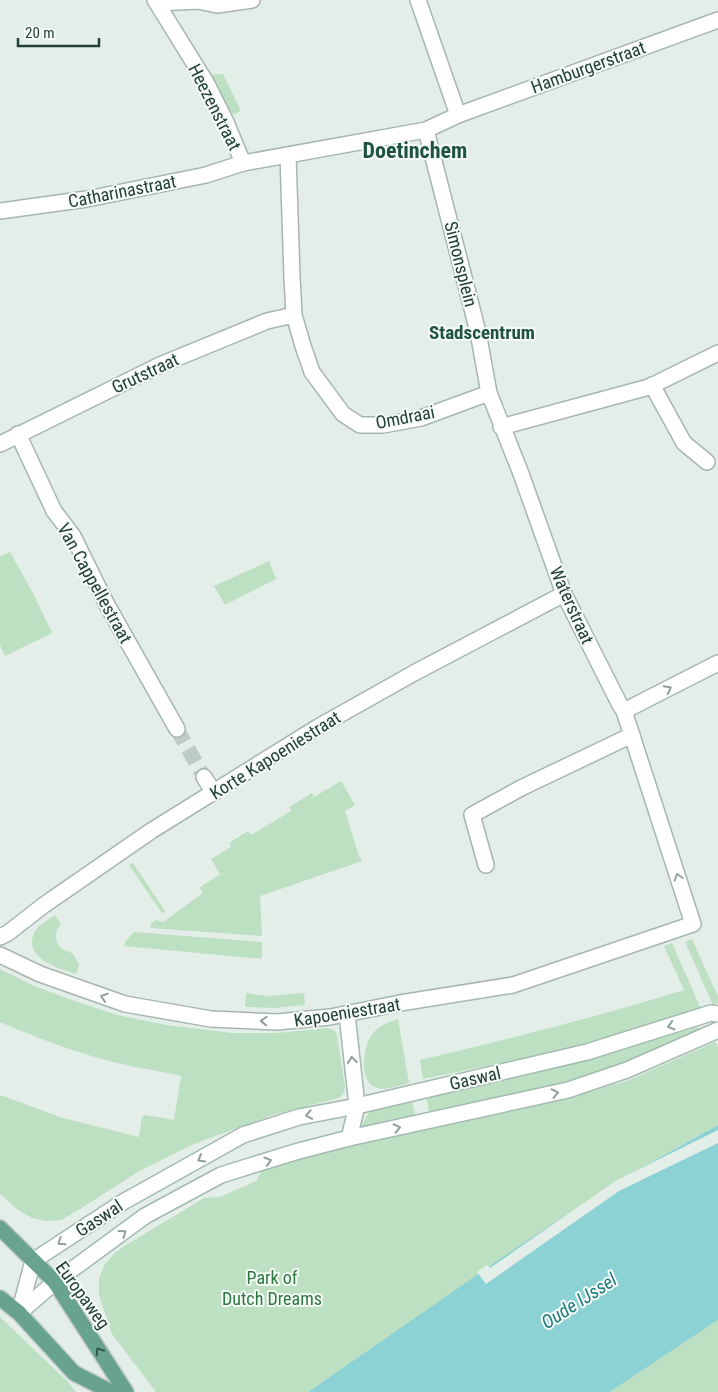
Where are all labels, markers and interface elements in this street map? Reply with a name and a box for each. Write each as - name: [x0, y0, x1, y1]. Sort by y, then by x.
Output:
- scale bar: [18, 15, 99, 47]
- text: 20 m: [25, 24, 55, 42]
- street label: Hamburgerstraat: [528, 37, 648, 97]
- street label: Heezenstraat: [184, 60, 246, 154]
- district label: Doetinchem: [363, 138, 467, 163]
- street label: Catharinastraat: [66, 170, 178, 212]
- street label: Simonsplein: [440, 219, 482, 309]
- district label: Stadscentrum: [429, 321, 535, 344]
- street label: Grutstraat: [108, 348, 182, 398]
- street label: Omdraai: [374, 401, 436, 433]
- street label: Van Cappellestraat: [53, 519, 137, 647]
- street label: Waterstraat: [546, 563, 598, 647]
- one-way arrow: [663, 685, 672, 695]
- street label: Korte Kapoeniestraat: [206, 706, 344, 804]
- one-way arrow: [674, 874, 684, 882]
- one-way arrow: [101, 993, 109, 1003]
- street label: Kapoeniestraat: [292, 993, 402, 1031]
- one-way arrow: [260, 1016, 268, 1027]
- one-way arrow: [667, 1020, 676, 1030]
- one-way arrow: [347, 1055, 358, 1063]
- street label: Gaswal: [447, 1062, 503, 1094]
- one-way arrow: [551, 1088, 559, 1098]
- one-way arrow: [305, 1109, 313, 1120]
- one-way arrow: [392, 1123, 401, 1133]
- one-way arrow: [197, 1153, 206, 1163]
- one-way arrow: [263, 1156, 272, 1166]
- street label: Gaswal: [72, 1195, 126, 1241]
- one-way arrow: [117, 1230, 127, 1239]
- one-way arrow: [57, 1236, 66, 1246]
- street label: Europaweg: [51, 1257, 115, 1333]
- park label: Park of Dutch Dreams: [222, 1267, 322, 1309]
- water label: Oude IJssel: [537, 1268, 622, 1334]
- one-way arrow: [96, 1348, 106, 1357]

